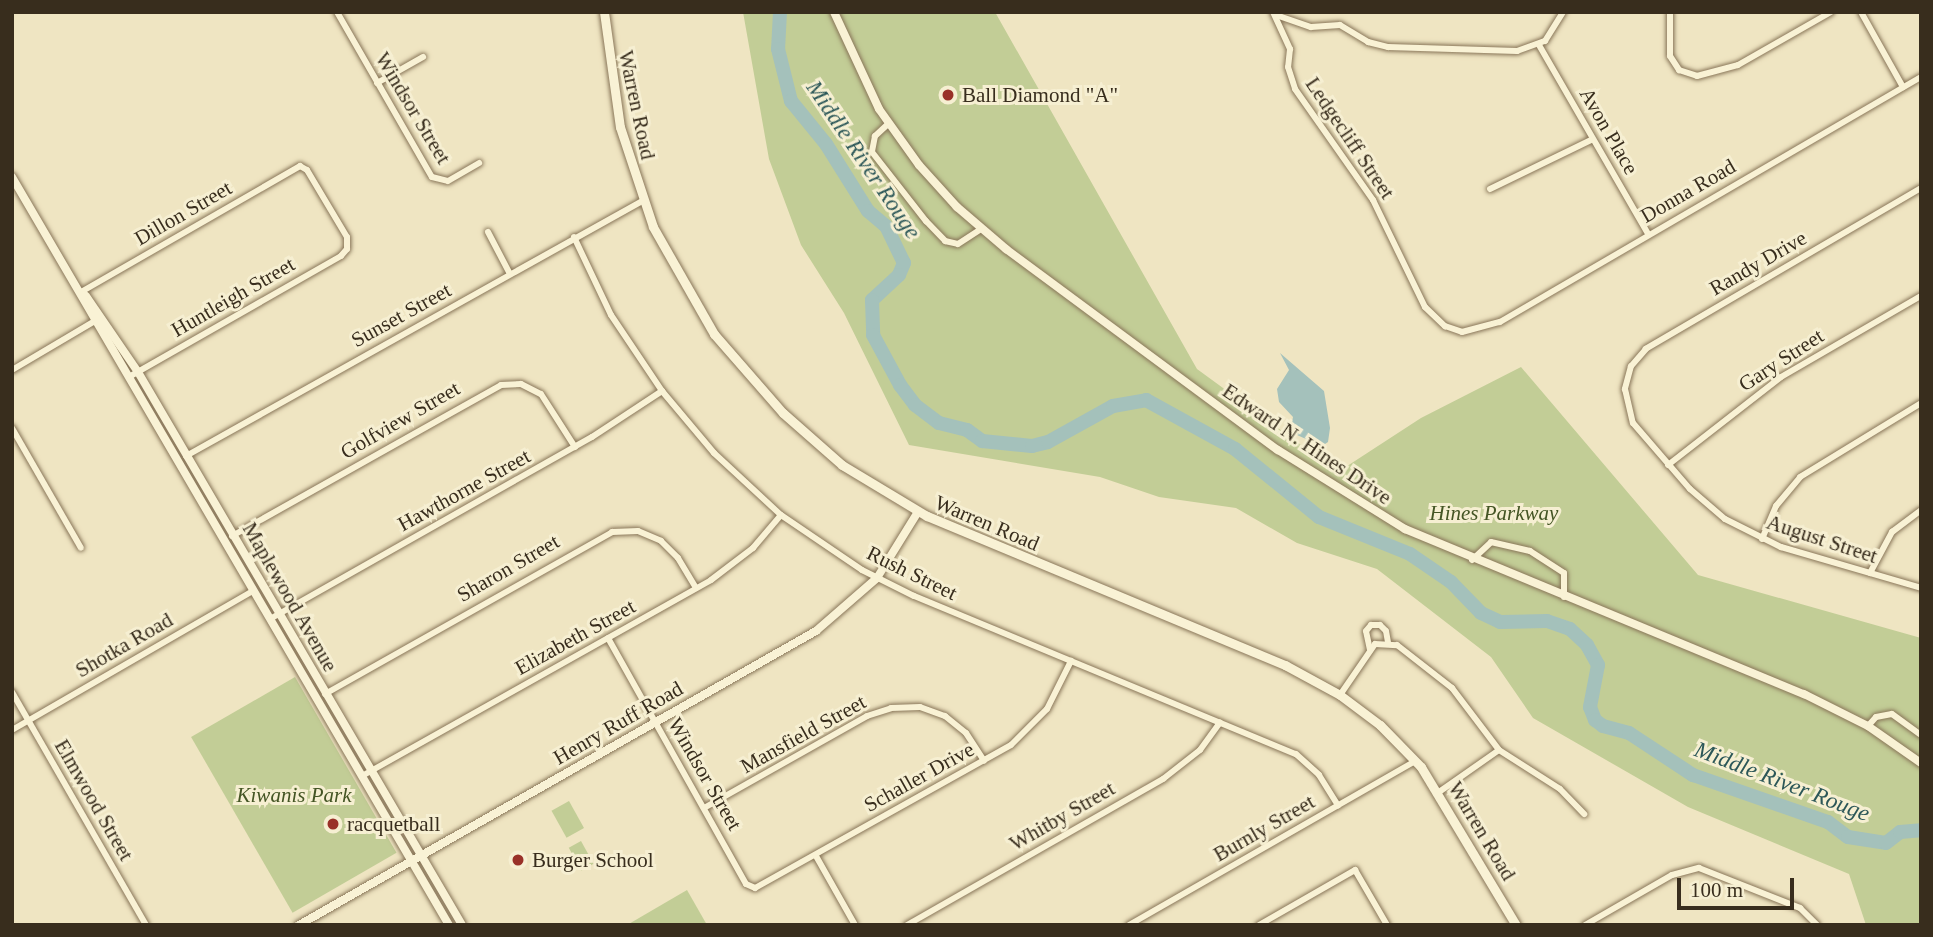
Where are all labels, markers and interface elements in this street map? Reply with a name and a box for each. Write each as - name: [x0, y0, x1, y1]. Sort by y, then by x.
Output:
- street label: Windsor Street: [370, 48, 456, 168]
- street label: Warren Road: [613, 48, 661, 162]
- street label: Ledgecliff Street: [1300, 72, 1400, 204]
- water label: Middle River Rouge: [800, 76, 926, 244]
- place label: Ball Diamond "A": [962, 82, 1118, 108]
- street label: Avon Place: [1574, 83, 1644, 179]
- marker: Ball Diamond "A": [940, 87, 956, 103]
- street label: Donna Road: [1636, 154, 1740, 228]
- street label: Dillon Street: [130, 175, 236, 251]
- street label: Randy Drive: [1705, 225, 1811, 301]
- street label: Huntleigh Street: [167, 252, 299, 342]
- street label: Sunset Street: [347, 277, 455, 353]
- street label: Gary Street: [1734, 323, 1828, 397]
- street label: Golfview Street: [336, 376, 464, 464]
- street label: Edward N. Hines Drive: [1218, 378, 1396, 510]
- street label: Hawthorne Street: [393, 443, 535, 537]
- street label: Warren Road: [931, 490, 1043, 556]
- park label: Hines Parkway: [1430, 500, 1558, 526]
- street label: August Street: [1763, 509, 1881, 569]
- street label: Maplewood Avenue: [237, 517, 343, 677]
- street label: Sharon Street: [452, 529, 564, 607]
- street label: Rush Street: [863, 540, 961, 606]
- street label: Elizabeth Street: [510, 594, 640, 680]
- street label: Shotka Road: [71, 607, 177, 683]
- street label: Henry Ruff Road: [549, 676, 687, 770]
- street label: Mansfield Street: [736, 689, 870, 779]
- street label: Windsor Street: [663, 713, 747, 835]
- street label: Elmwood Street: [49, 735, 139, 865]
- street label: Schaller Drive: [860, 736, 978, 818]
- water label: Middle River Rouge: [1691, 736, 1873, 828]
- street label: Whitby Street: [1005, 776, 1119, 856]
- street label: Warren Road: [1443, 777, 1521, 885]
- park label: Kiwanis Park: [237, 782, 351, 808]
- street label: Burnly Street: [1209, 789, 1319, 867]
- place label: racquetball: [347, 811, 440, 837]
- marker: racquetball: [325, 816, 341, 832]
- place label: Burger School: [532, 847, 654, 873]
- marker: Burger School: [510, 852, 526, 868]
- scale bar: [1681, 864, 1798, 908]
- text: 100 m: [1690, 878, 1743, 902]

